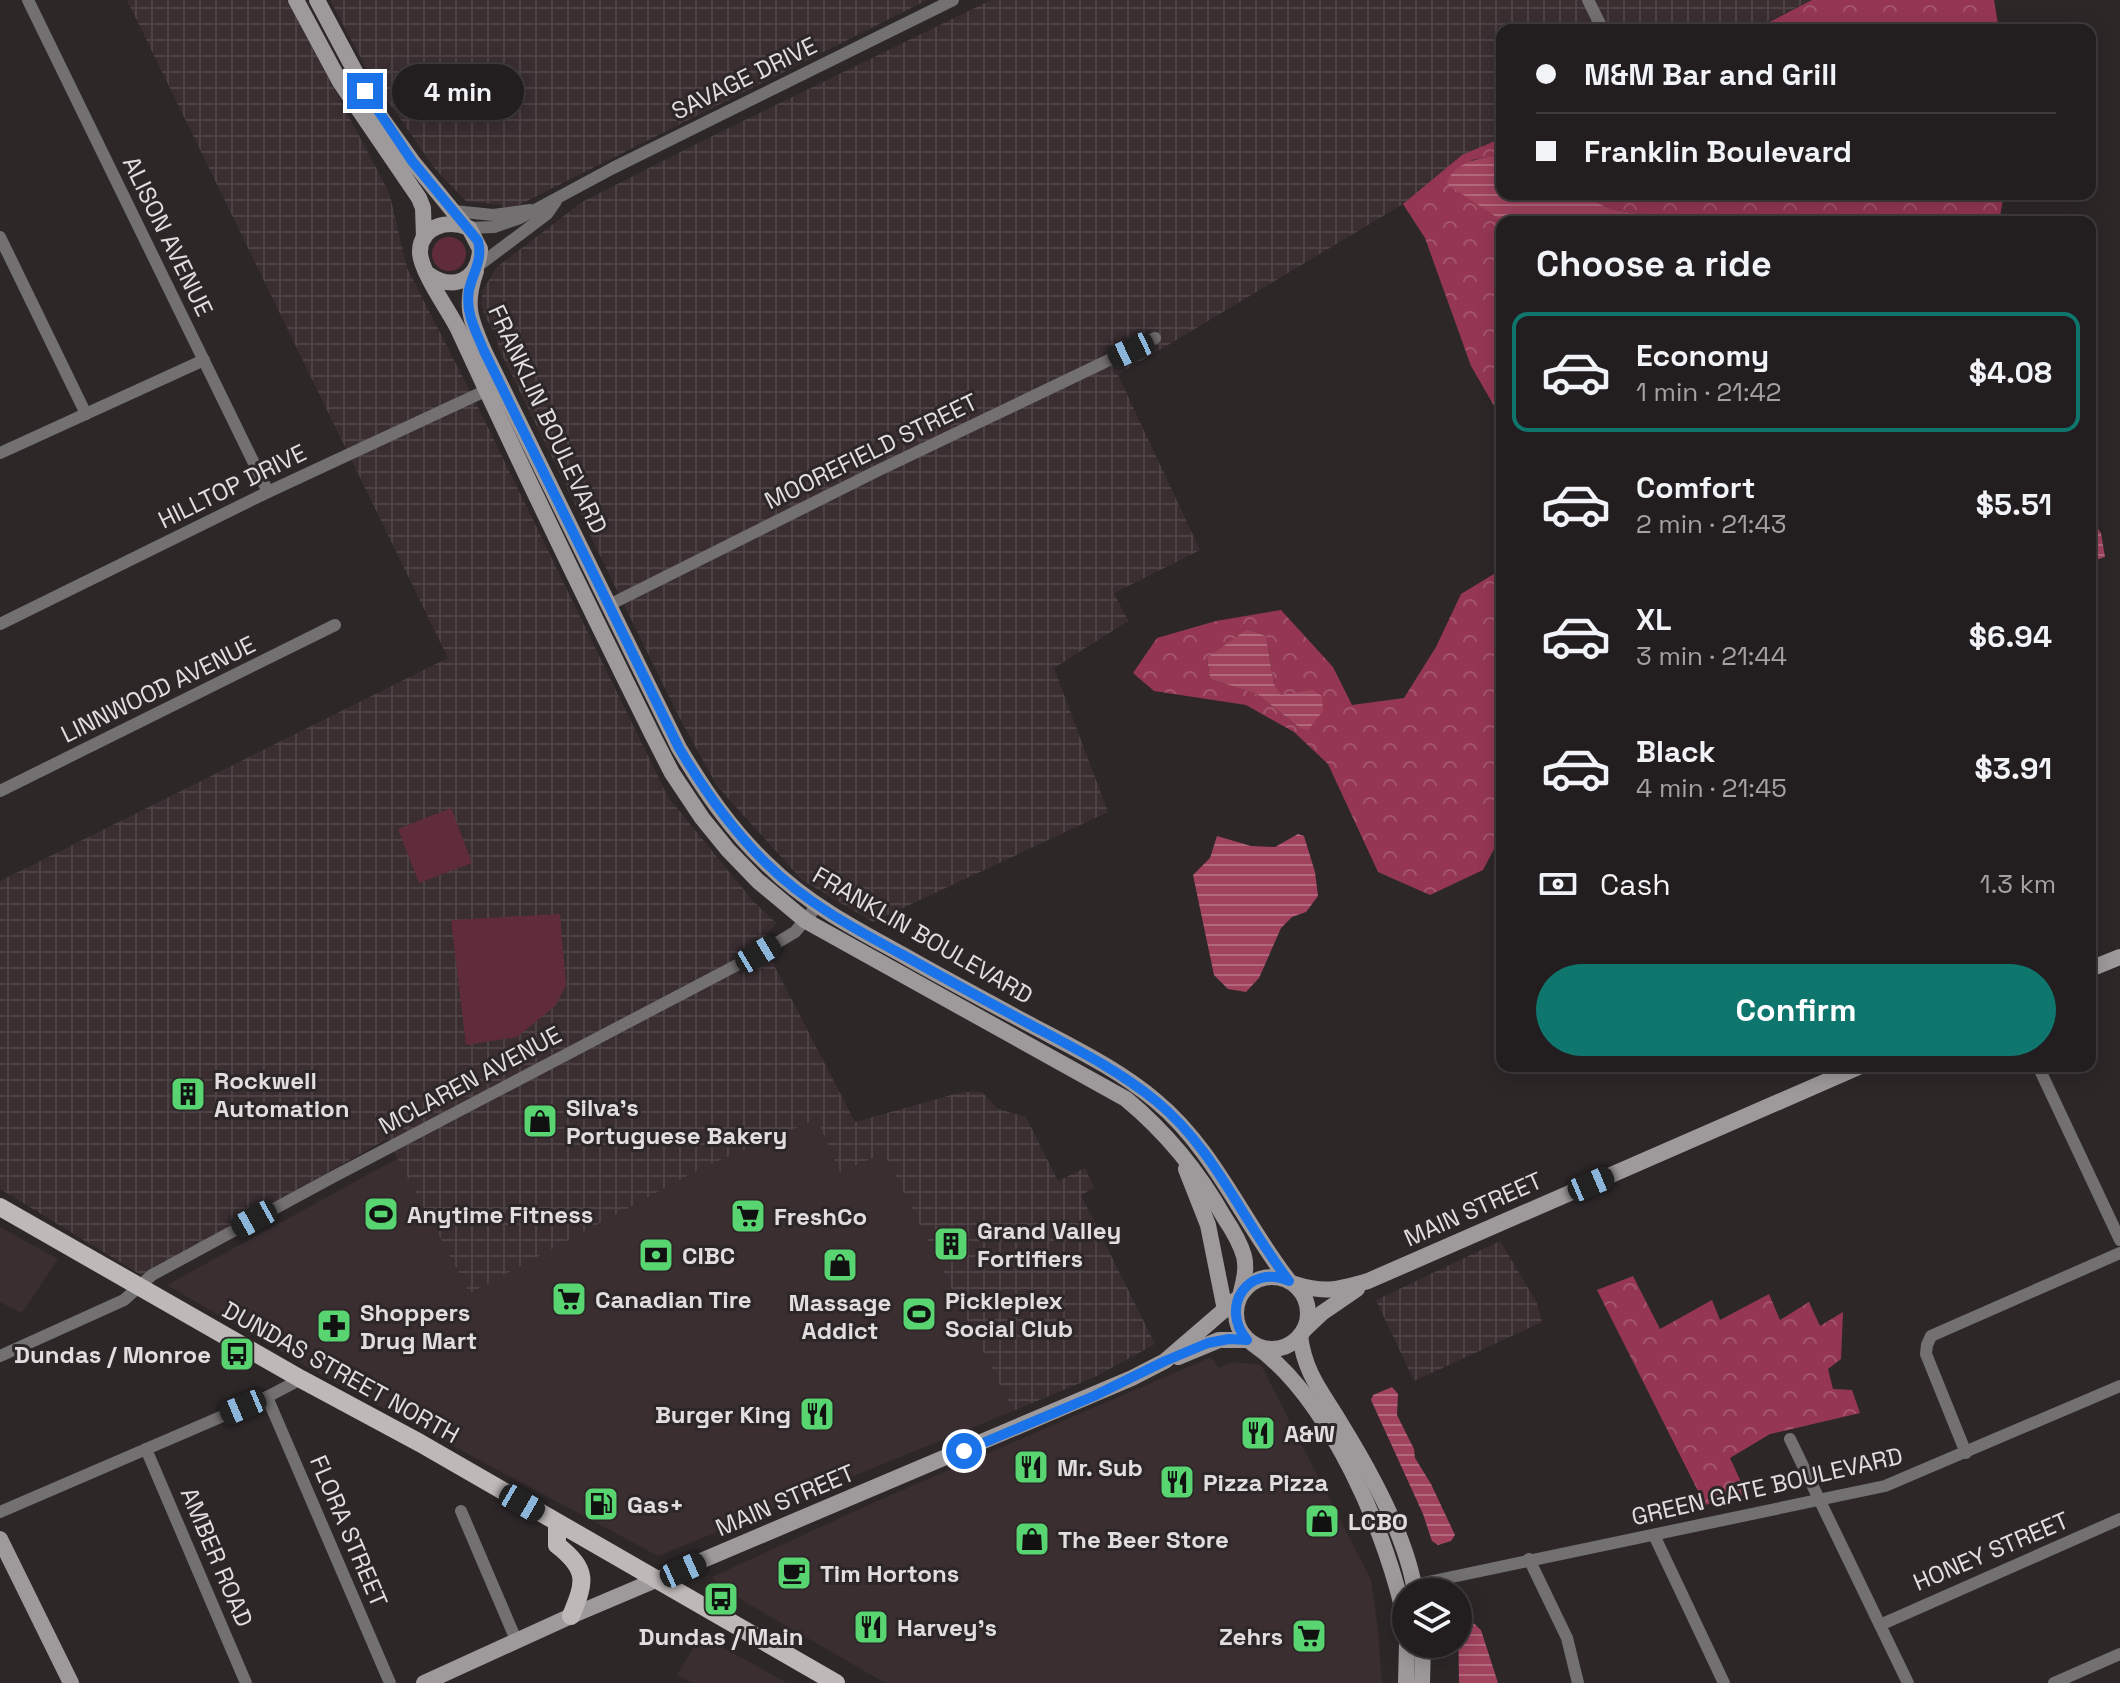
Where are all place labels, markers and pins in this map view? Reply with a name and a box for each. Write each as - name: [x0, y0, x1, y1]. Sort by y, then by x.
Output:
- place label: Rockwell Automation: [214, 1065, 350, 1124]
- building icon: Rockwell Automation: [169, 1075, 207, 1113]
- place label: Silva's Portuguese Bakery: [566, 1092, 787, 1151]
- shop icon: Silva's Portuguese Bakery: [521, 1102, 559, 1140]
- sports icon: Anytime Fitness: [362, 1195, 400, 1233]
- supermarket icon: FreshCo: [729, 1197, 767, 1235]
- place label: Anytime Fitness: [407, 1199, 593, 1230]
- place label: FreshCo: [774, 1201, 867, 1232]
- place label: Grand Valley Fortifiers: [977, 1215, 1121, 1274]
- building icon: Grand Valley Fortifiers: [932, 1225, 970, 1263]
- bank icon: CIBC: [637, 1236, 675, 1274]
- place label: CIBC: [682, 1240, 735, 1271]
- shop icon: Massage Addict: [821, 1246, 859, 1284]
- supermarket icon: Canadian Tire: [550, 1280, 588, 1318]
- place label: Canadian Tire: [595, 1284, 752, 1315]
- place label: Pickleplex Social Club: [945, 1285, 1073, 1344]
- place label: Massage Addict: [789, 1287, 891, 1346]
- sports icon: Pickleplex Social Club: [900, 1295, 938, 1333]
- place label: Shoppers Drug Mart: [360, 1297, 477, 1356]
- pharmacy icon: Shoppers Drug Mart: [315, 1307, 353, 1345]
- bus stop icon: Dundas / Monroe: [218, 1335, 256, 1373]
- place label: Dundas / Monroe: [14, 1339, 211, 1370]
- restaurant icon: Burger King: [798, 1395, 836, 1433]
- place label: Burger King: [655, 1399, 791, 1430]
- restaurant icon: A&W: [1239, 1414, 1277, 1452]
- place label: A&W: [1284, 1418, 1335, 1449]
- restaurant icon: Mr. Sub: [1012, 1448, 1050, 1486]
- place label: Mr. Sub: [1057, 1452, 1143, 1483]
- restaurant icon: Pizza Pizza: [1158, 1463, 1196, 1501]
- place label: Pizza Pizza: [1203, 1467, 1328, 1498]
- fuel station icon: Gas+: [582, 1485, 620, 1523]
- place label: Gas+: [627, 1489, 684, 1520]
- shop icon: LCBO: [1303, 1502, 1341, 1540]
- place label: LCBO: [1348, 1506, 1408, 1537]
- shop icon: The Beer Store: [1013, 1520, 1051, 1558]
- place label: The Beer Store: [1058, 1524, 1229, 1555]
- cafe icon: Tim Hortons: [775, 1554, 813, 1592]
- place label: Tim Hortons: [820, 1558, 959, 1589]
- bus stop icon: Dundas / Main: [702, 1580, 740, 1618]
- restaurant icon: Harvey's: [852, 1608, 890, 1646]
- place label: Harvey's: [897, 1612, 997, 1643]
- supermarket icon: Zehrs: [1290, 1617, 1328, 1655]
- place label: Dundas / Main: [639, 1621, 803, 1652]
- place label: Zehrs: [1219, 1621, 1283, 1652]

